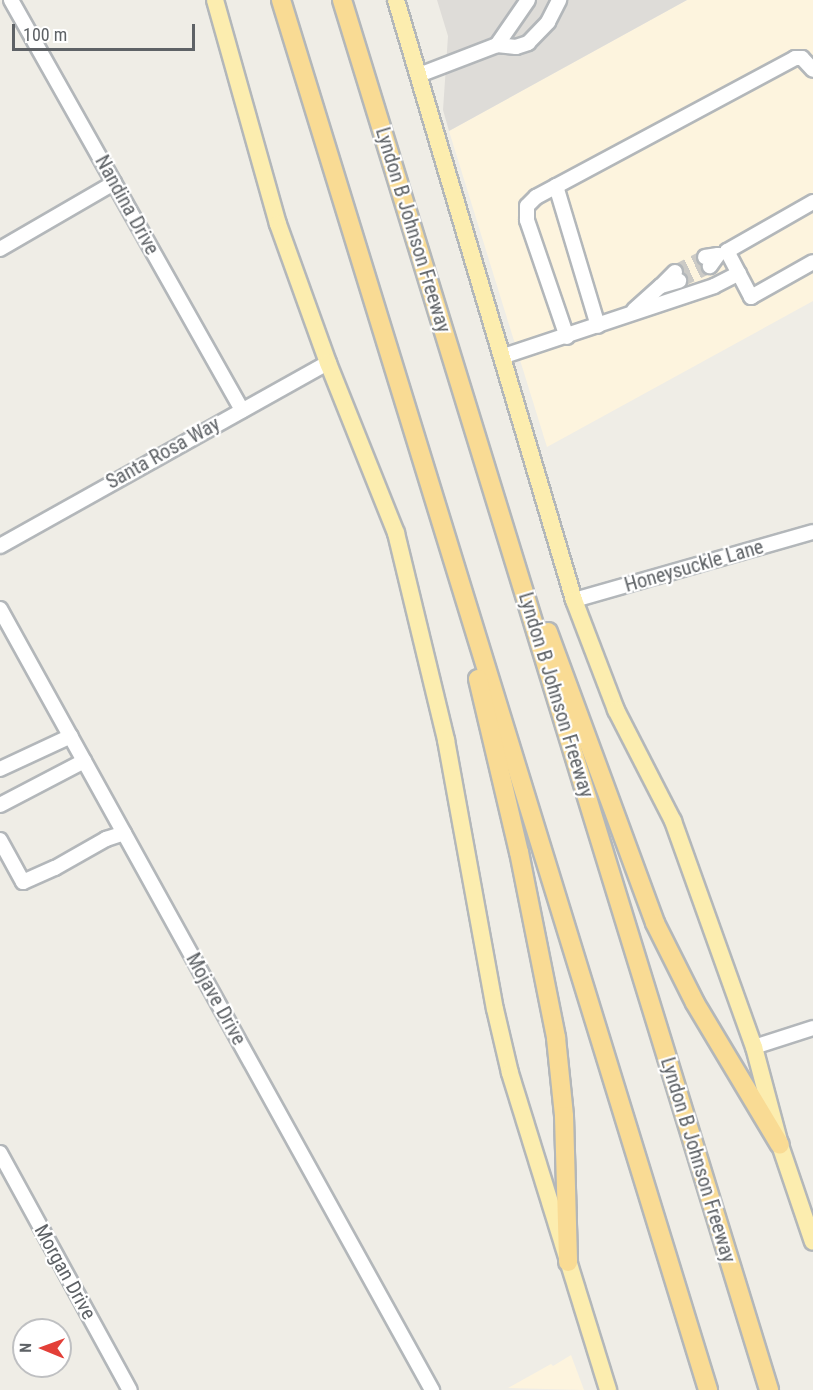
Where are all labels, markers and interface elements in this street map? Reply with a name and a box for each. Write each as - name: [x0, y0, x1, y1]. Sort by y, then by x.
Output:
- scale bar: [15, 12, 198, 50]
- text: 100 m: [23, 24, 67, 45]
- street label: Lyndon B Johnson Freeway: [370, 125, 456, 335]
- street label: Nandina Drive: [90, 151, 164, 259]
- street label: Santa Rosa Way: [102, 412, 224, 494]
- street label: Honeysuckle Lane: [622, 535, 766, 597]
- street label: Lyndon B Johnson Freeway: [513, 590, 599, 800]
- street label: Mojave Drive: [181, 949, 251, 1049]
- street label: Lyndon B Johnson Freeway: [655, 1055, 741, 1265]
- street label: Morgan Drive: [29, 1220, 101, 1324]
- north arrow: [12, 1318, 72, 1378]
- text: N: [16, 1343, 35, 1353]

